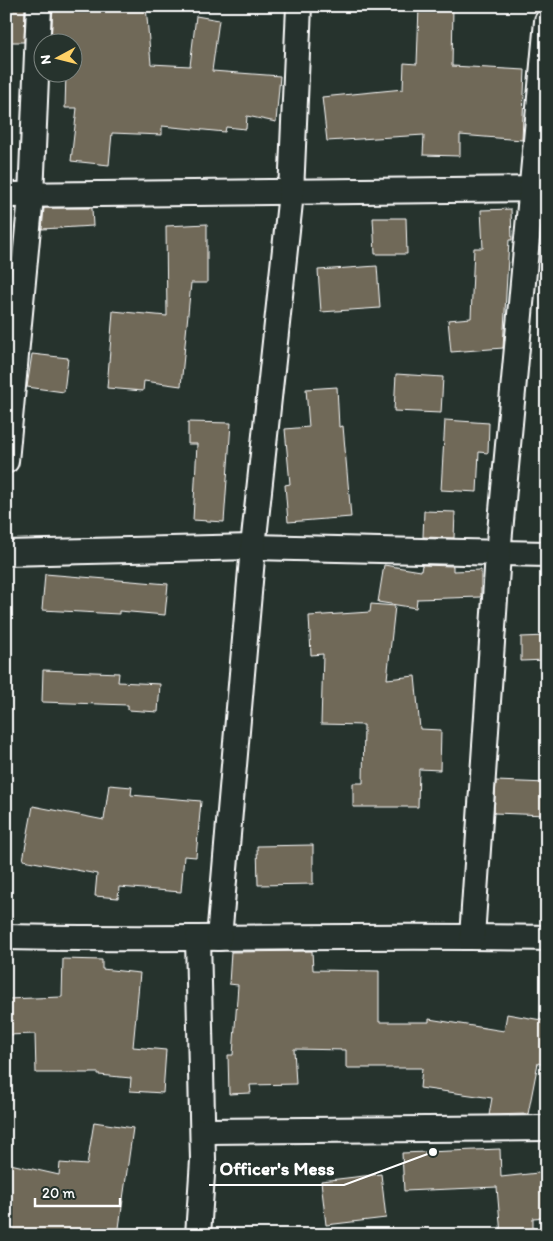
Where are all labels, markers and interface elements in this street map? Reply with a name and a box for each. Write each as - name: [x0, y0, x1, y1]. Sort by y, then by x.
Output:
- north arrow: [32, 32, 82, 82]
- text: N: [37, 54, 55, 65]
- callout: Officer's Mess: [209, 1151, 344, 1185]
- text: Officer's Mess: [220, 1157, 335, 1180]
- scale bar: [35, 1176, 120, 1208]
- text: 20 m: [42, 1184, 76, 1202]

